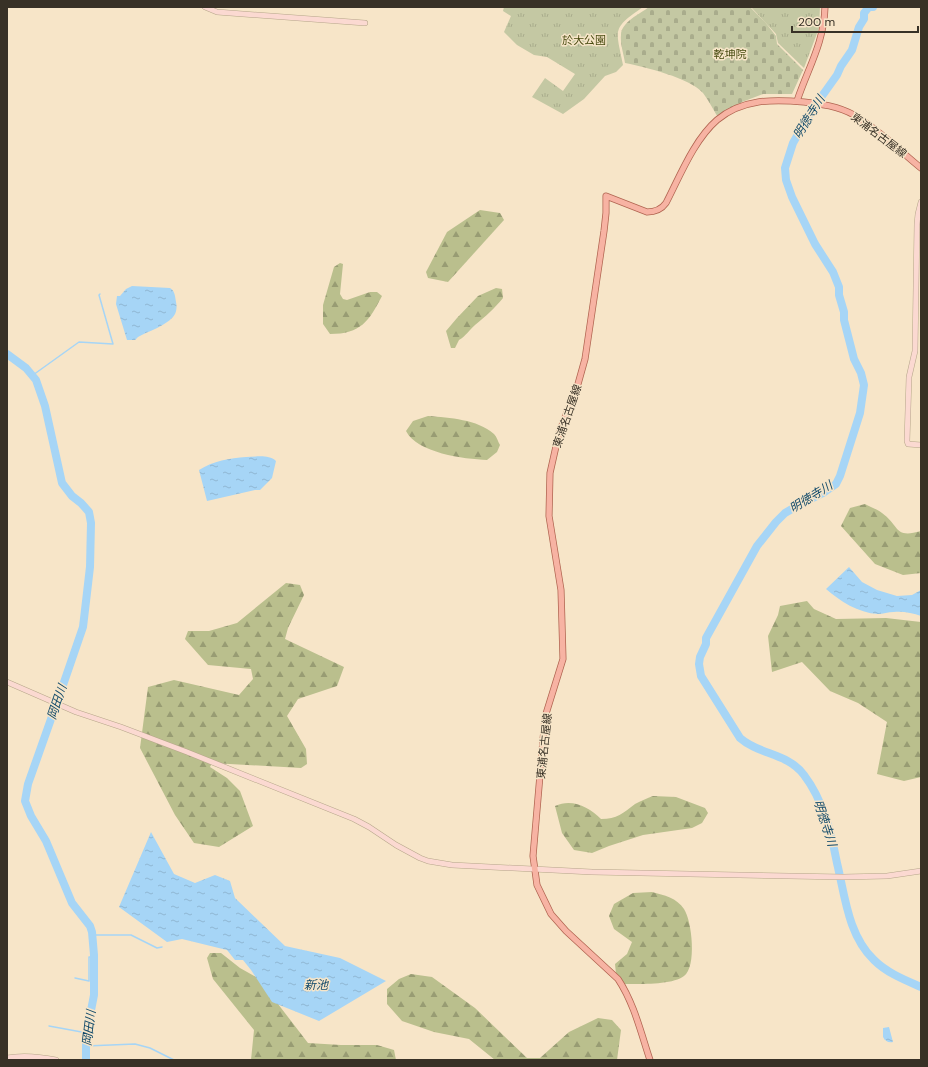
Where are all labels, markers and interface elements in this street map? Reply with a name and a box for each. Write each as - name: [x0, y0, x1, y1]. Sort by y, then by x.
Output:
- scale bar: [792, 8, 918, 34]
- text: 200 m: [798, 14, 835, 30]
- park label: 於大公園: [562, 33, 606, 47]
- park label: 乾坤院: [714, 47, 747, 61]
- water label: 明徳寺川: [789, 91, 830, 142]
- street label: 東浦名古屋線: [848, 110, 910, 160]
- street label: 東浦名古屋線: [550, 383, 584, 449]
- water label: 明徳寺川: [786, 476, 837, 517]
- water label: 岡田川: [44, 680, 71, 722]
- street label: 東浦名古屋線: [534, 712, 554, 780]
- water label: 明徳寺川: [810, 798, 841, 850]
- water label: 新池: [304, 977, 329, 993]
- water label: 岡田川: [79, 1007, 99, 1047]

